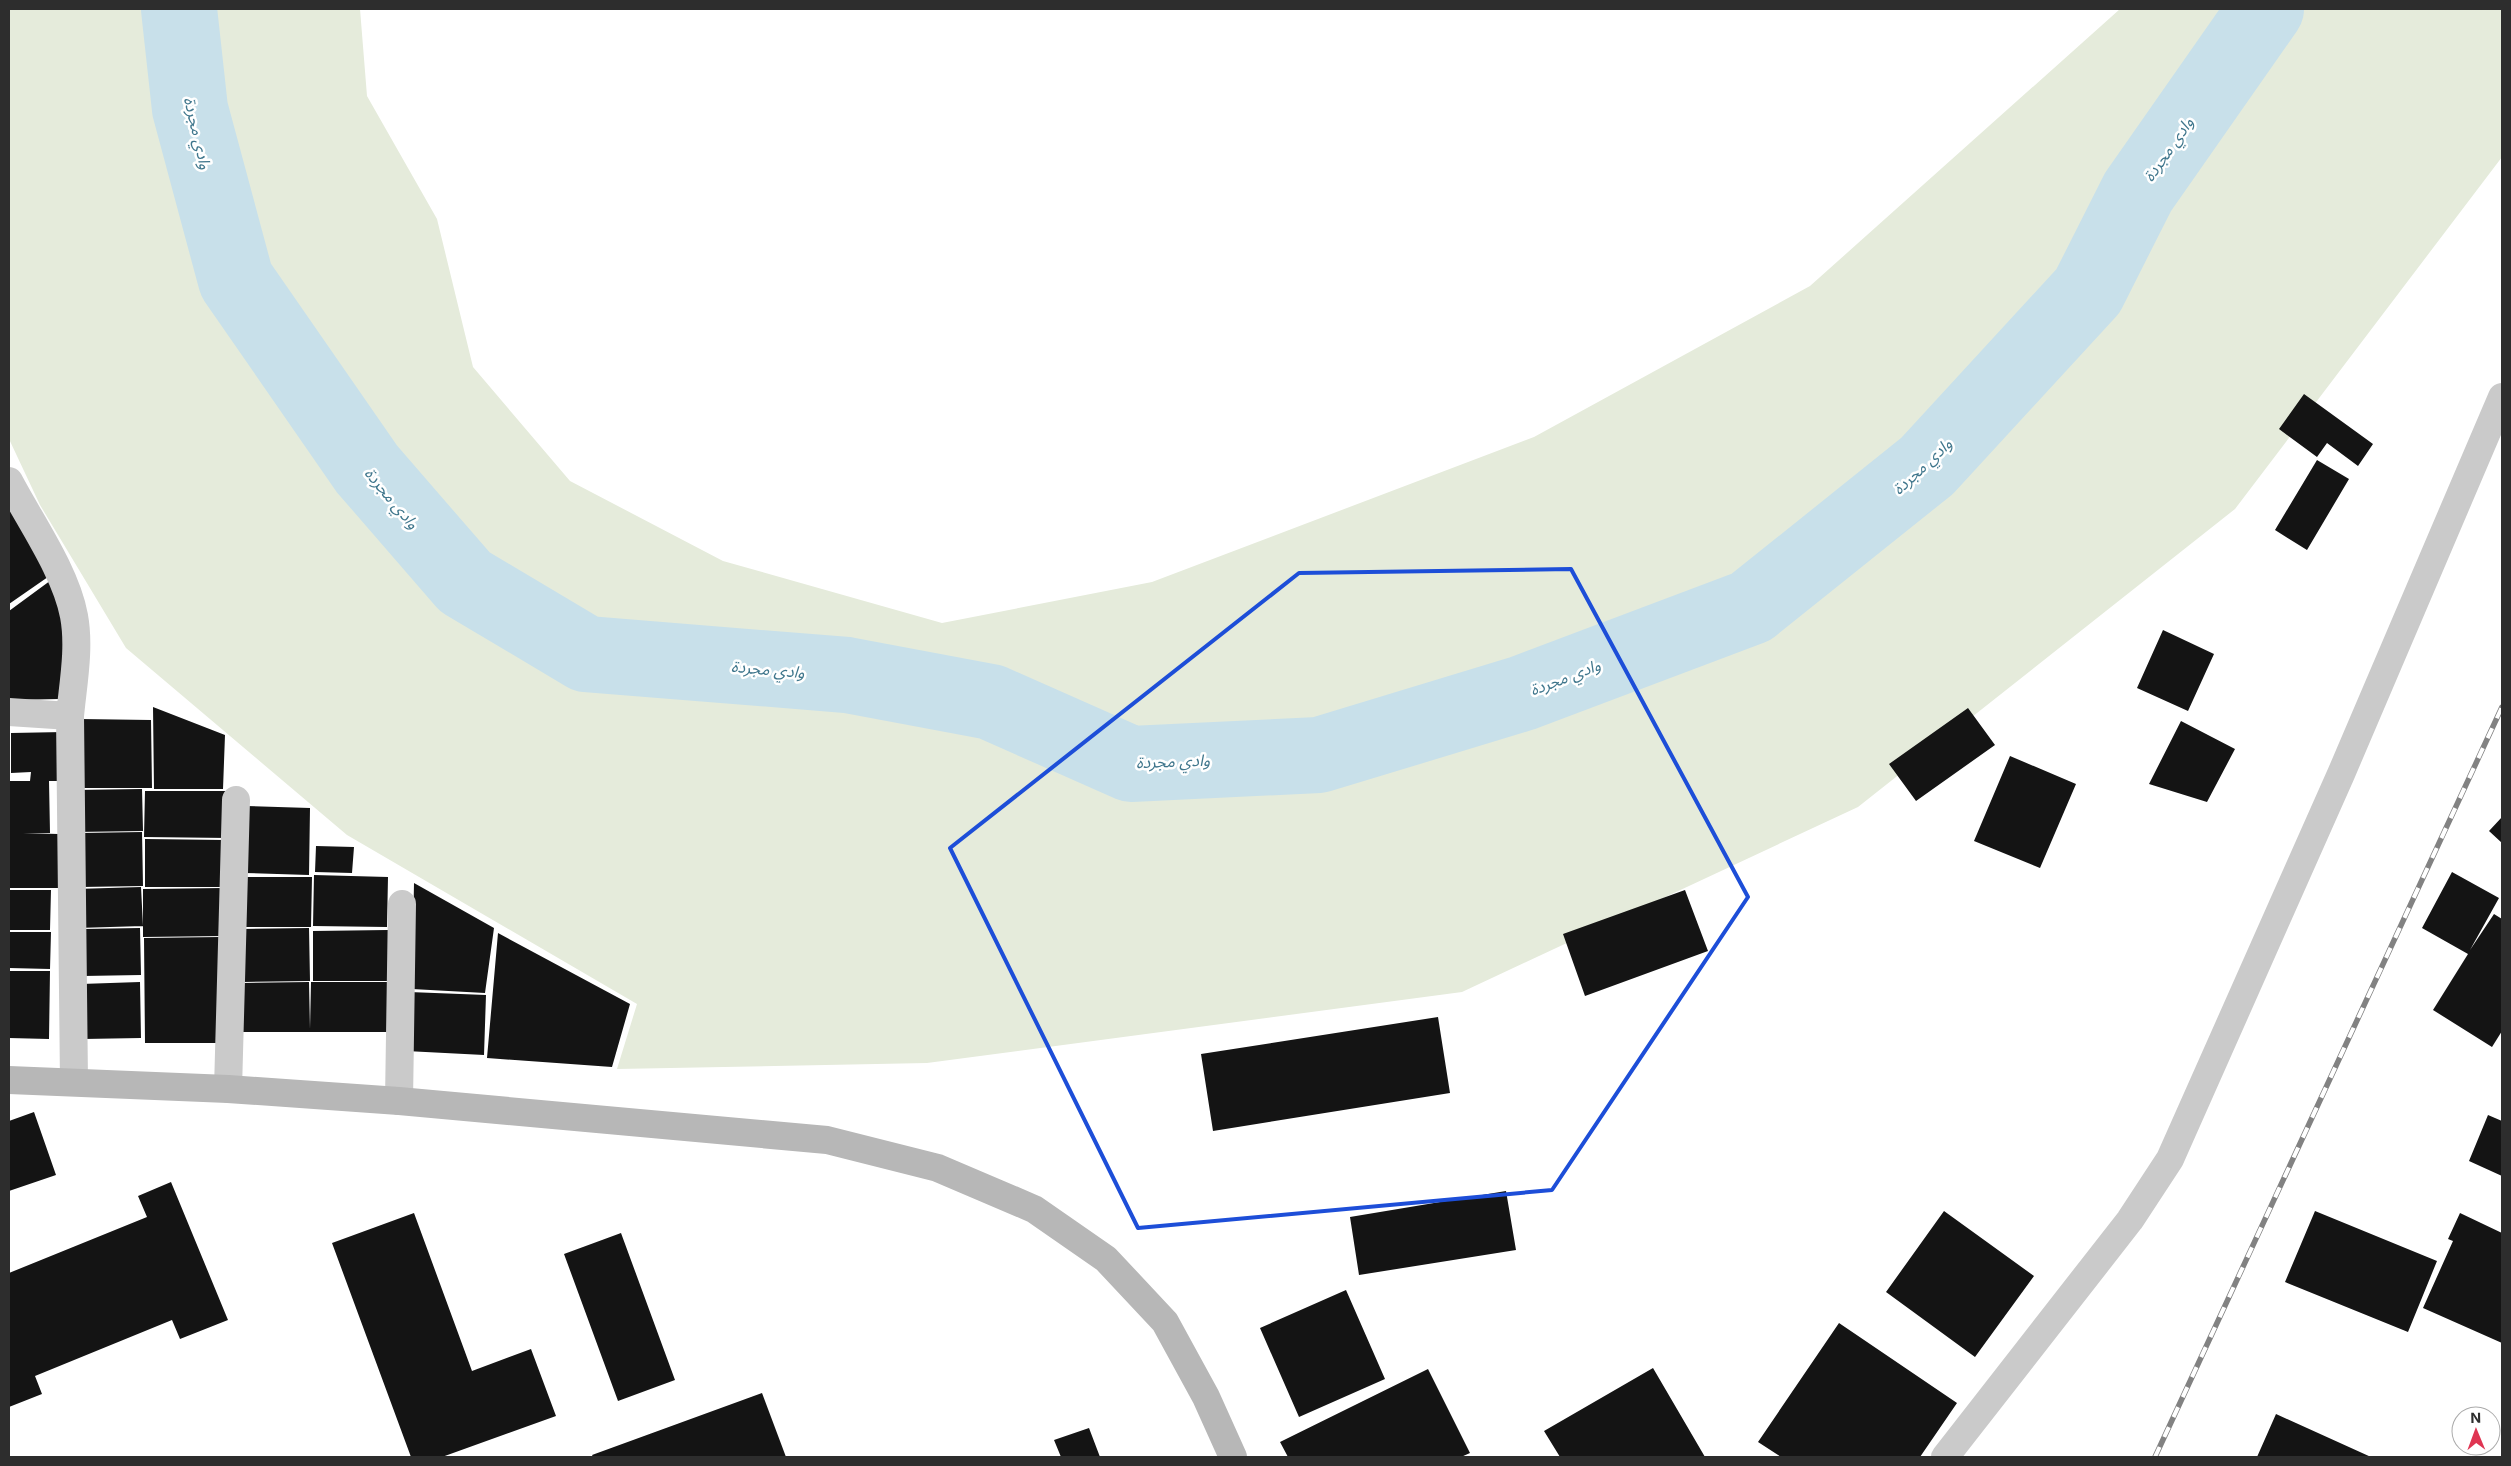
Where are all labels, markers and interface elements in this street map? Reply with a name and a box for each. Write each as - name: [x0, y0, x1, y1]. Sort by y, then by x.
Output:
- water label: وادي مجردة: [176, 95, 216, 172]
- water label: وادي مجردة: [2139, 113, 2200, 187]
- water label: وادي مجردة: [1888, 434, 1958, 501]
- water label: وادي مجردة: [358, 463, 423, 535]
- water label: وادي مجردة: [1527, 654, 1604, 703]
- water label: وادي مجردة: [730, 656, 806, 686]
- water label: وادي مجردة: [1136, 750, 1210, 776]
- north arrow: [2451, 1406, 2501, 1456]
- text: N: [2470, 1409, 2481, 1426]

